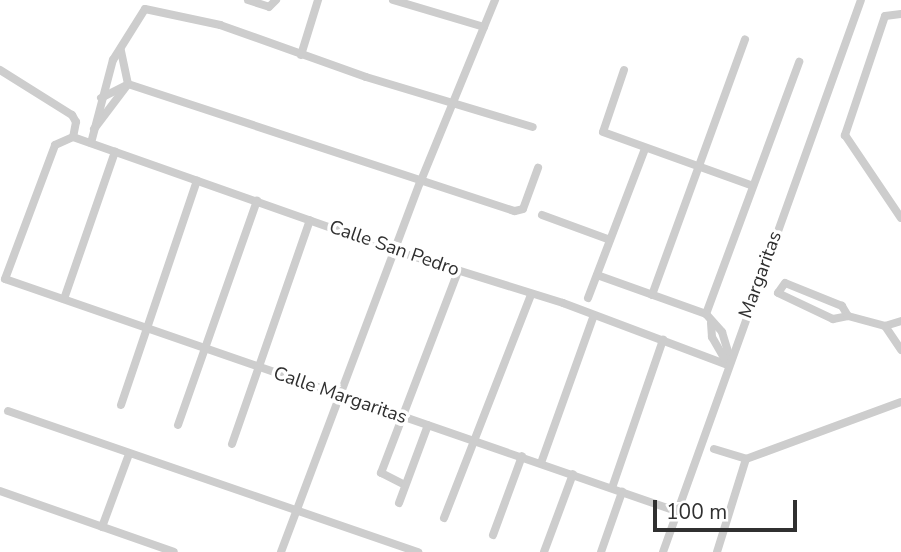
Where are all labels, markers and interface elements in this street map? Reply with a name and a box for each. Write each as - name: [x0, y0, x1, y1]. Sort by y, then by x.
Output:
- street label: Calle San Pedro: [326, 216, 462, 282]
- street label: Margaritas: [735, 228, 787, 322]
- street label: Calle Margaritas: [270, 362, 410, 430]
- scale bar: [656, 486, 800, 530]
- text: 100 m: [666, 498, 727, 526]

